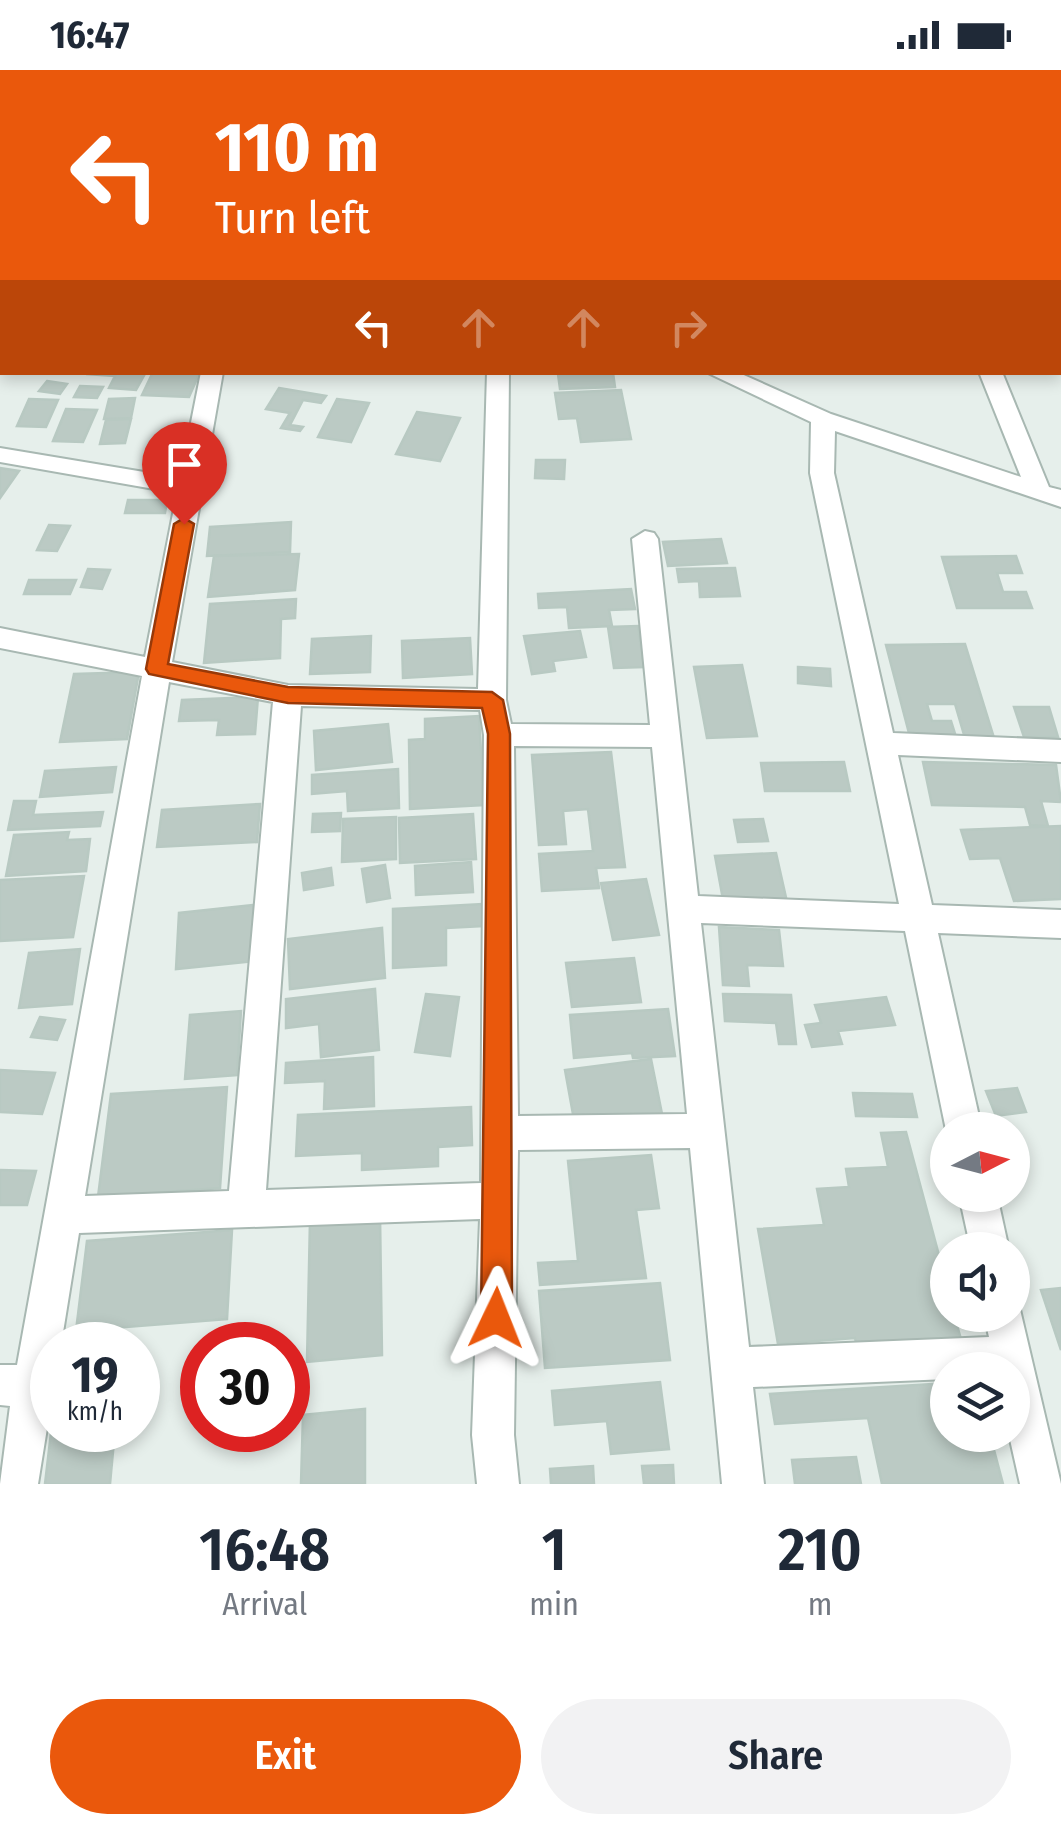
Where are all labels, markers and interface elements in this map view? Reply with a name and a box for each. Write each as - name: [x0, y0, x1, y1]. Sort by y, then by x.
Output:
- text: 16:47: [50, 12, 129, 58]
- text: 110 m: [215, 106, 379, 190]
- icon: left: [50, 110, 180, 240]
- text: Turn left: [215, 191, 370, 245]
- icon: left: [346, 300, 401, 355]
- icon: ahead: [451, 300, 506, 355]
- icon: ahead: [556, 300, 611, 355]
- icon: right: [661, 300, 716, 355]
- pin: [142, 422, 227, 525]
- icon: arrive: [157, 437, 212, 492]
- north arrow: [930, 1112, 1030, 1212]
- map controls: [930, 1112, 1030, 1452]
- button: sound: [930, 1232, 1030, 1332]
- position arrow: [444, 1266, 548, 1370]
- speed limit sign: 30: [180, 1322, 310, 1452]
- text: 19: [71, 1345, 118, 1405]
- button: layers: [930, 1352, 1030, 1452]
- text: km/h: [67, 1397, 123, 1427]
- text: 16:48: [199, 1514, 330, 1586]
- text: 1: [542, 1514, 567, 1586]
- text: 210: [778, 1514, 862, 1586]
- text: Arrival: [222, 1585, 307, 1623]
- text: min: [529, 1585, 579, 1623]
- text: m: [808, 1585, 832, 1623]
- button: Exit: [50, 1699, 521, 1814]
- button: Share: [541, 1699, 1011, 1814]

